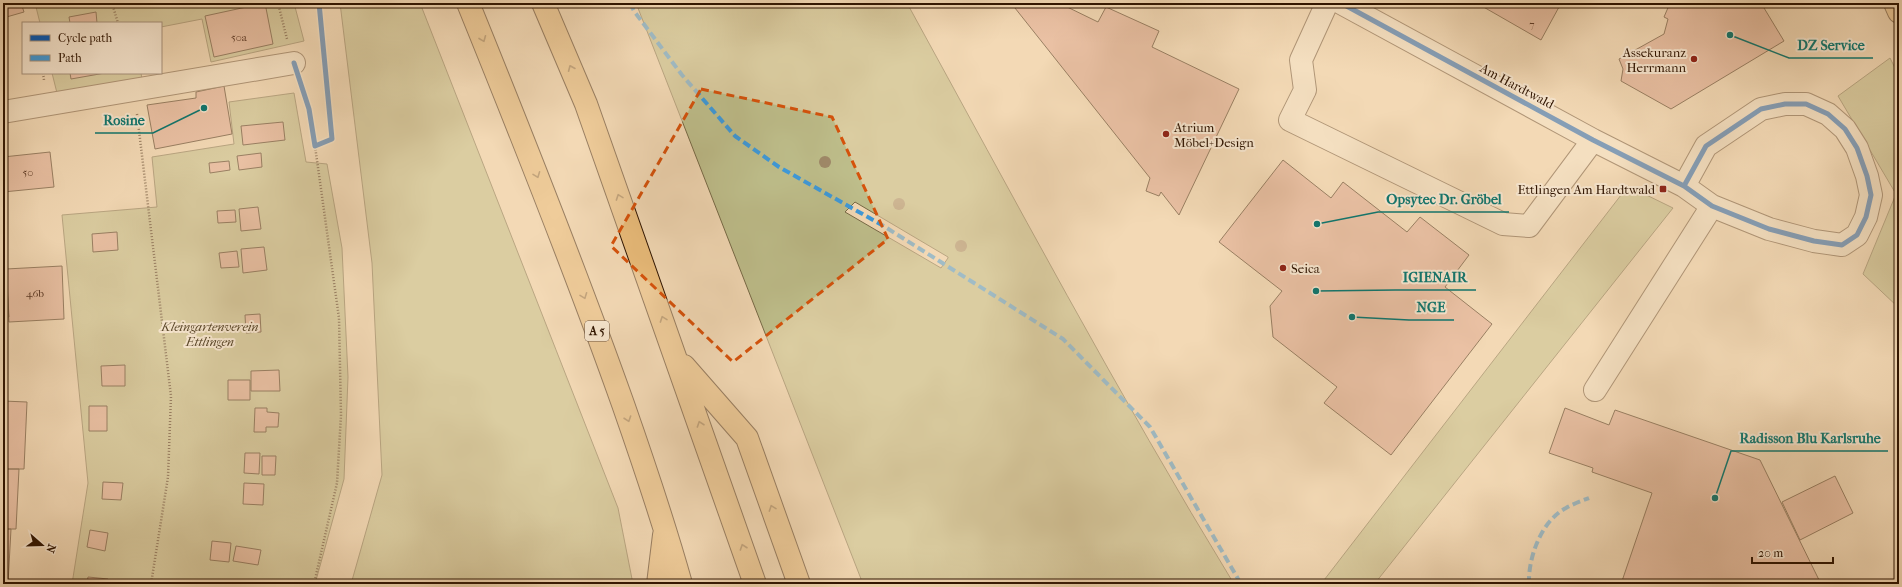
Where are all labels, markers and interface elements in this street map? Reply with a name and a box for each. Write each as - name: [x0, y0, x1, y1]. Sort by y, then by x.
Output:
- house number: 7: [1529, 18, 1535, 31]
- legend: [22, 22, 162, 74]
- text: Cycle path: [58, 31, 113, 45]
- house number: 50a: [231, 31, 248, 44]
- callout: DZ Service: [1789, 32, 1873, 58]
- one-way arrow: [478, 35, 486, 43]
- text: DZ Service: [1797, 37, 1865, 54]
- place label: Assekuranz Herrmann: [1622, 45, 1686, 75]
- text: Path: [58, 51, 82, 65]
- marker: Assekuranz Herrmann: [1689, 54, 1699, 64]
- street label: Am Hardtwald: [1477, 60, 1557, 112]
- one-way arrow: [567, 65, 575, 72]
- callout: Rosine: [95, 107, 153, 133]
- text: Rosine: [103, 112, 145, 129]
- place label: Atrium Möbel+Design: [1173, 120, 1254, 150]
- marker: Atrium Möbel+Design: [1161, 129, 1171, 139]
- house number: 50: [23, 166, 33, 179]
- one-way arrow: [533, 171, 541, 178]
- place label: Ettlingen Am Hardtwald: [1518, 182, 1656, 197]
- marker: Ettlingen Am Hardtwald: [1658, 184, 1668, 194]
- callout: Opsytec Dr. Gröbel: [1378, 186, 1509, 212]
- text: Opsytec Dr. Gröbel: [1386, 191, 1502, 208]
- one-way arrow: [615, 193, 623, 200]
- place label: Seica: [1291, 261, 1321, 276]
- marker: Seica: [1278, 263, 1288, 273]
- callout: IGIENAIR: [1395, 264, 1476, 290]
- text: IGIENAIR: [1403, 269, 1468, 286]
- house number: 46b: [26, 287, 44, 300]
- one-way arrow: [579, 293, 587, 300]
- callout: NGE: [1409, 294, 1454, 320]
- text: NGE: [1417, 299, 1446, 316]
- one-way arrow: [659, 315, 667, 322]
- park label: Kleingartenverein Ettlingen: [160, 319, 259, 349]
- road number: A 5: [585, 321, 609, 341]
- one-way arrow: [623, 415, 631, 422]
- one-way arrow: [696, 421, 705, 428]
- callout: Radisson Blu Karlsruhe: [1731, 425, 1888, 451]
- text: Radisson Blu Karlsruhe: [1739, 430, 1881, 447]
- one-way arrow: [768, 504, 777, 511]
- north arrow: [22, 525, 62, 565]
- scale bar: [1752, 539, 1833, 565]
- text: N: [43, 542, 58, 555]
- one-way arrow: [739, 544, 747, 551]
- text: 20 m: [1758, 546, 1783, 560]

